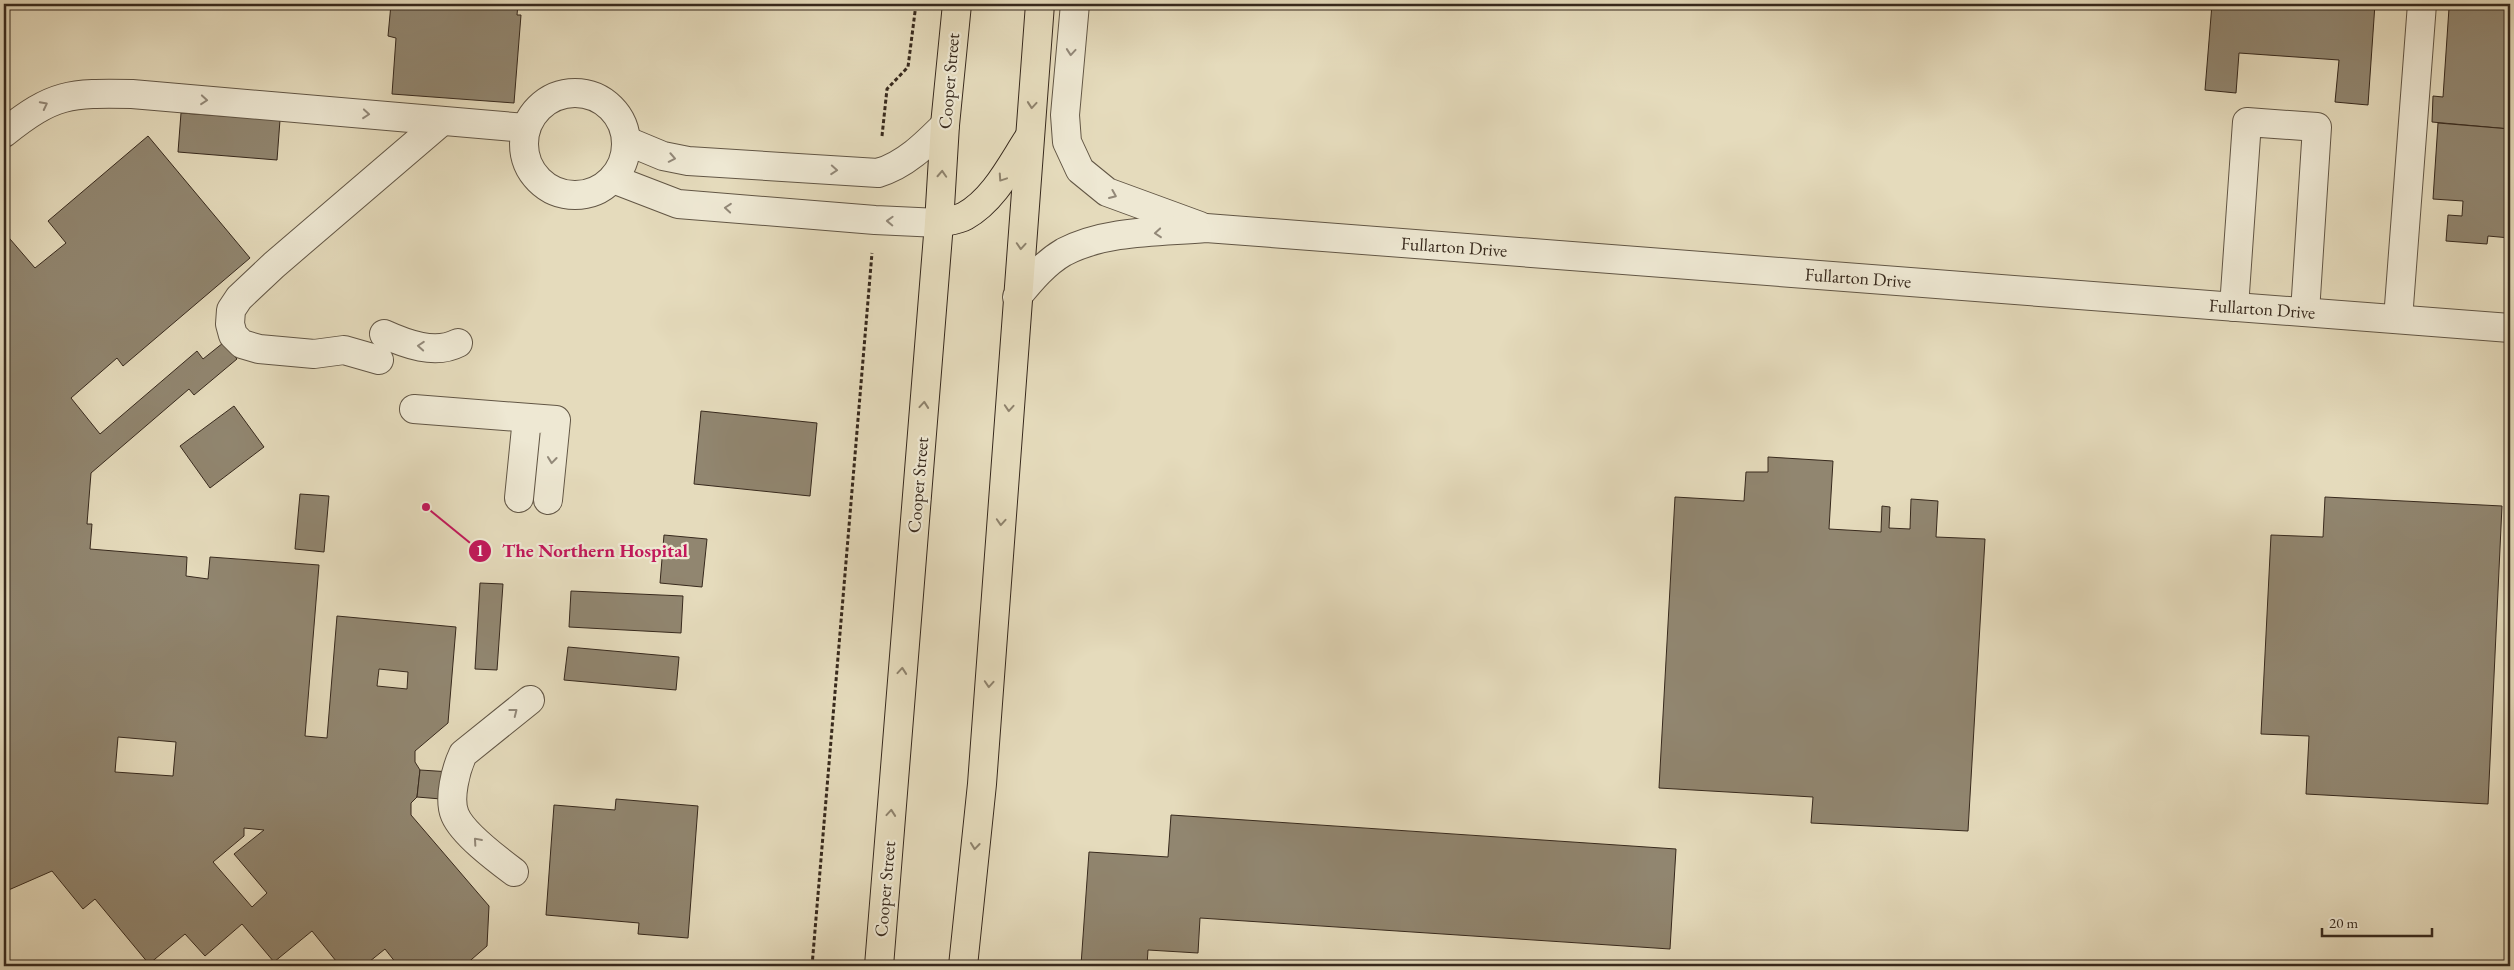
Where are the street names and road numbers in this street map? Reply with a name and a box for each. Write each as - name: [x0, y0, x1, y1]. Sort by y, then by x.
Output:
- street label: Cooper Street: [933, 32, 964, 130]
- street label: Fullarton Drive: [1400, 231, 1508, 262]
- street label: Fullarton Drive: [1804, 262, 1912, 293]
- street label: Fullarton Drive: [2208, 293, 2316, 324]
- street label: Cooper Street: [902, 436, 933, 534]
- street label: Cooper Street: [869, 840, 900, 938]

